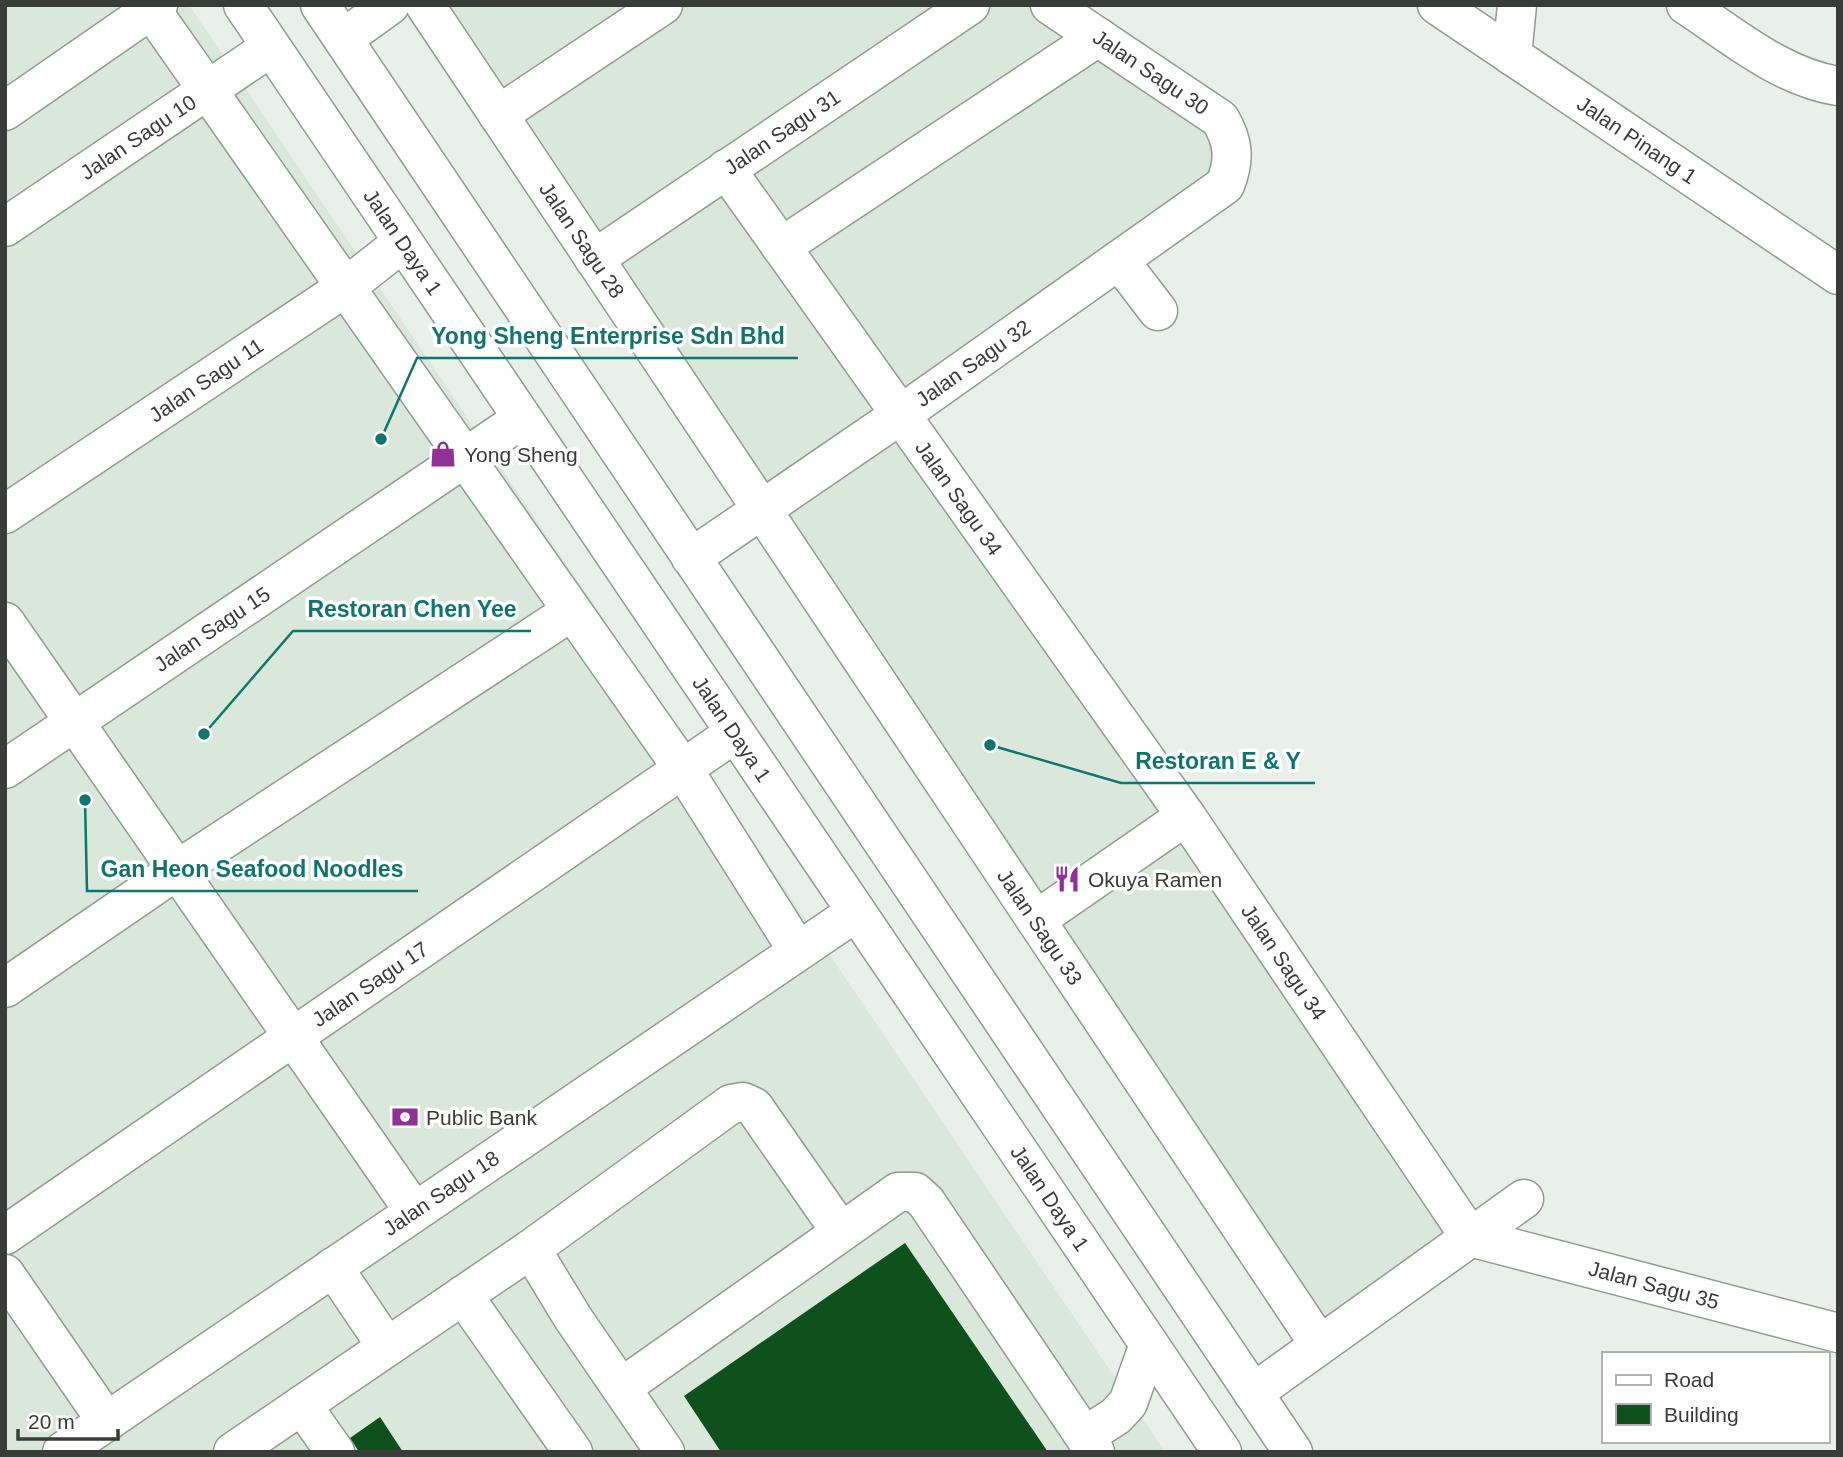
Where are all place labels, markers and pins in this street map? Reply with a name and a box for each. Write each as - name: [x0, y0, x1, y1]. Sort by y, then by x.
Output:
- callout: Yong Sheng Enterprise Sdn Bhd: [417, 314, 798, 358]
- shop icon: Yong Sheng: [428, 439, 458, 469]
- place label: Yong Sheng: [464, 443, 578, 466]
- callout: Restoran Chen Yee: [293, 587, 531, 631]
- callout: Restoran E & Y: [1121, 739, 1315, 783]
- callout: Gan Heon Seafood Noodles: [87, 847, 418, 891]
- restaurant icon: Okuya Ramen: [1052, 864, 1082, 894]
- place label: Okuya Ramen: [1088, 868, 1222, 891]
- bank icon: Public Bank: [390, 1102, 420, 1132]
- place label: Public Bank: [426, 1106, 537, 1129]

